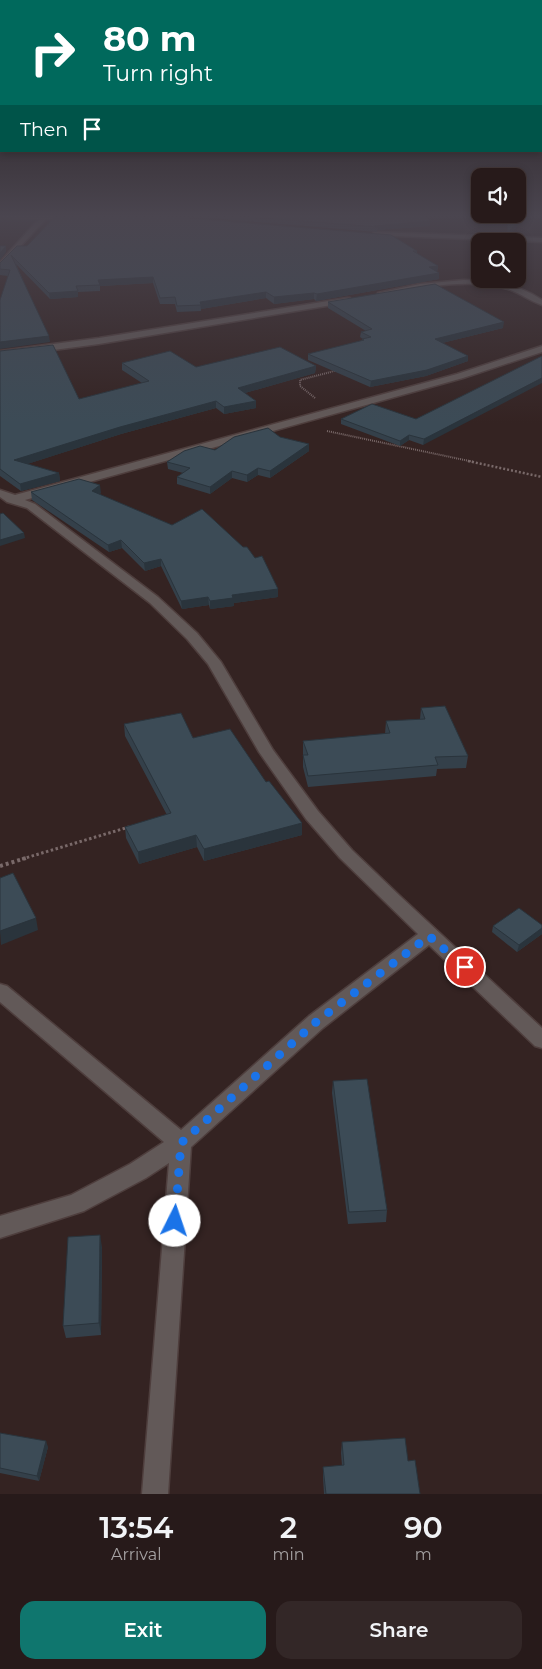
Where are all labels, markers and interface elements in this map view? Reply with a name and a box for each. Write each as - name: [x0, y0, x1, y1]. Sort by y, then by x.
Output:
- text: 80 m: [103, 17, 197, 60]
- icon: right: [20, 20, 85, 85]
- text: Turn right: [103, 60, 213, 87]
- icon: arrive: [78, 115, 106, 143]
- text: Then: [20, 118, 68, 141]
- map controls: [471, 168, 526, 288]
- button: sound: [471, 168, 526, 223]
- button: search: [471, 233, 526, 288]
- pin: [444, 946, 486, 988]
- icon: arrive: [451, 953, 479, 981]
- position arrow: [148, 1194, 200, 1246]
- text: 13:54: [99, 1509, 173, 1546]
- text: 2: [280, 1509, 297, 1546]
- text: 90: [404, 1509, 443, 1546]
- text: Arrival: [111, 1545, 161, 1564]
- text: min: [272, 1545, 305, 1564]
- text: m: [415, 1545, 432, 1564]
- button: Exit: [20, 1601, 266, 1659]
- button: Share: [276, 1601, 522, 1659]

